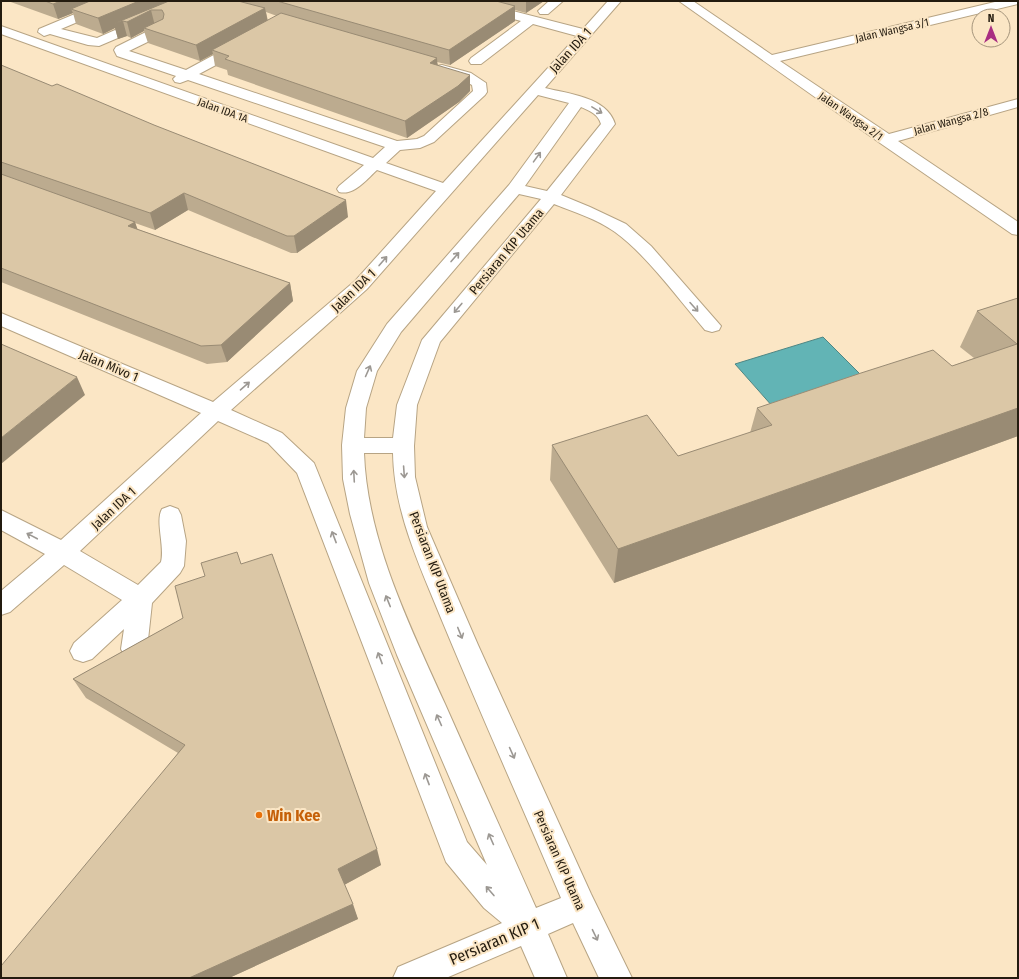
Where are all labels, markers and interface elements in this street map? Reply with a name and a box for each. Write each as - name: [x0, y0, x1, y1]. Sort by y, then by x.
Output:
- north arrow: [971, 8, 1011, 48]
- text: N: [988, 12, 994, 25]
- street label: Jalan Wangsa 3/1: [854, 16, 930, 45]
- street label: Jalan IDA 1: [546, 25, 594, 76]
- street label: Jalan Wangsa 2/1: [816, 89, 885, 143]
- street label: Jalan IDA 1A: [196, 95, 250, 126]
- street label: Jalan Wangsa 2/8: [912, 105, 990, 138]
- one-way arrow: [591, 107, 603, 115]
- one-way arrow: [533, 152, 541, 163]
- street label: Persiaran KIP Utama: [466, 205, 547, 297]
- one-way arrow: [451, 252, 460, 263]
- one-way arrow: [378, 256, 387, 266]
- street label: Jalan IDA 1: [328, 266, 378, 315]
- one-way arrow: [689, 301, 698, 311]
- one-way arrow: [454, 303, 463, 314]
- street label: Jalan Mivo 1: [77, 346, 141, 385]
- one-way arrow: [365, 366, 372, 378]
- one-way arrow: [240, 381, 250, 390]
- one-way arrow: [401, 465, 408, 478]
- one-way arrow: [350, 470, 358, 483]
- street label: Jalan IDA 1: [88, 484, 139, 533]
- street label: Persiaran KIP Utama: [406, 509, 459, 615]
- one-way arrow: [26, 531, 38, 539]
- one-way arrow: [329, 531, 337, 543]
- one-way arrow: [384, 595, 392, 607]
- one-way arrow: [457, 627, 465, 639]
- one-way arrow: [376, 653, 384, 665]
- one-way arrow: [435, 715, 442, 727]
- one-way arrow: [509, 746, 517, 758]
- one-way arrow: [423, 774, 431, 786]
- place label: Win Kee: [267, 806, 320, 825]
- street label: Persiaran KIP Utama: [531, 808, 588, 912]
- marker: Win Kee: [254, 810, 264, 820]
- one-way arrow: [487, 834, 495, 846]
- one-way arrow: [485, 886, 494, 896]
- street label: Persiaran KIP 1: [446, 914, 542, 969]
- one-way arrow: [591, 929, 599, 941]

